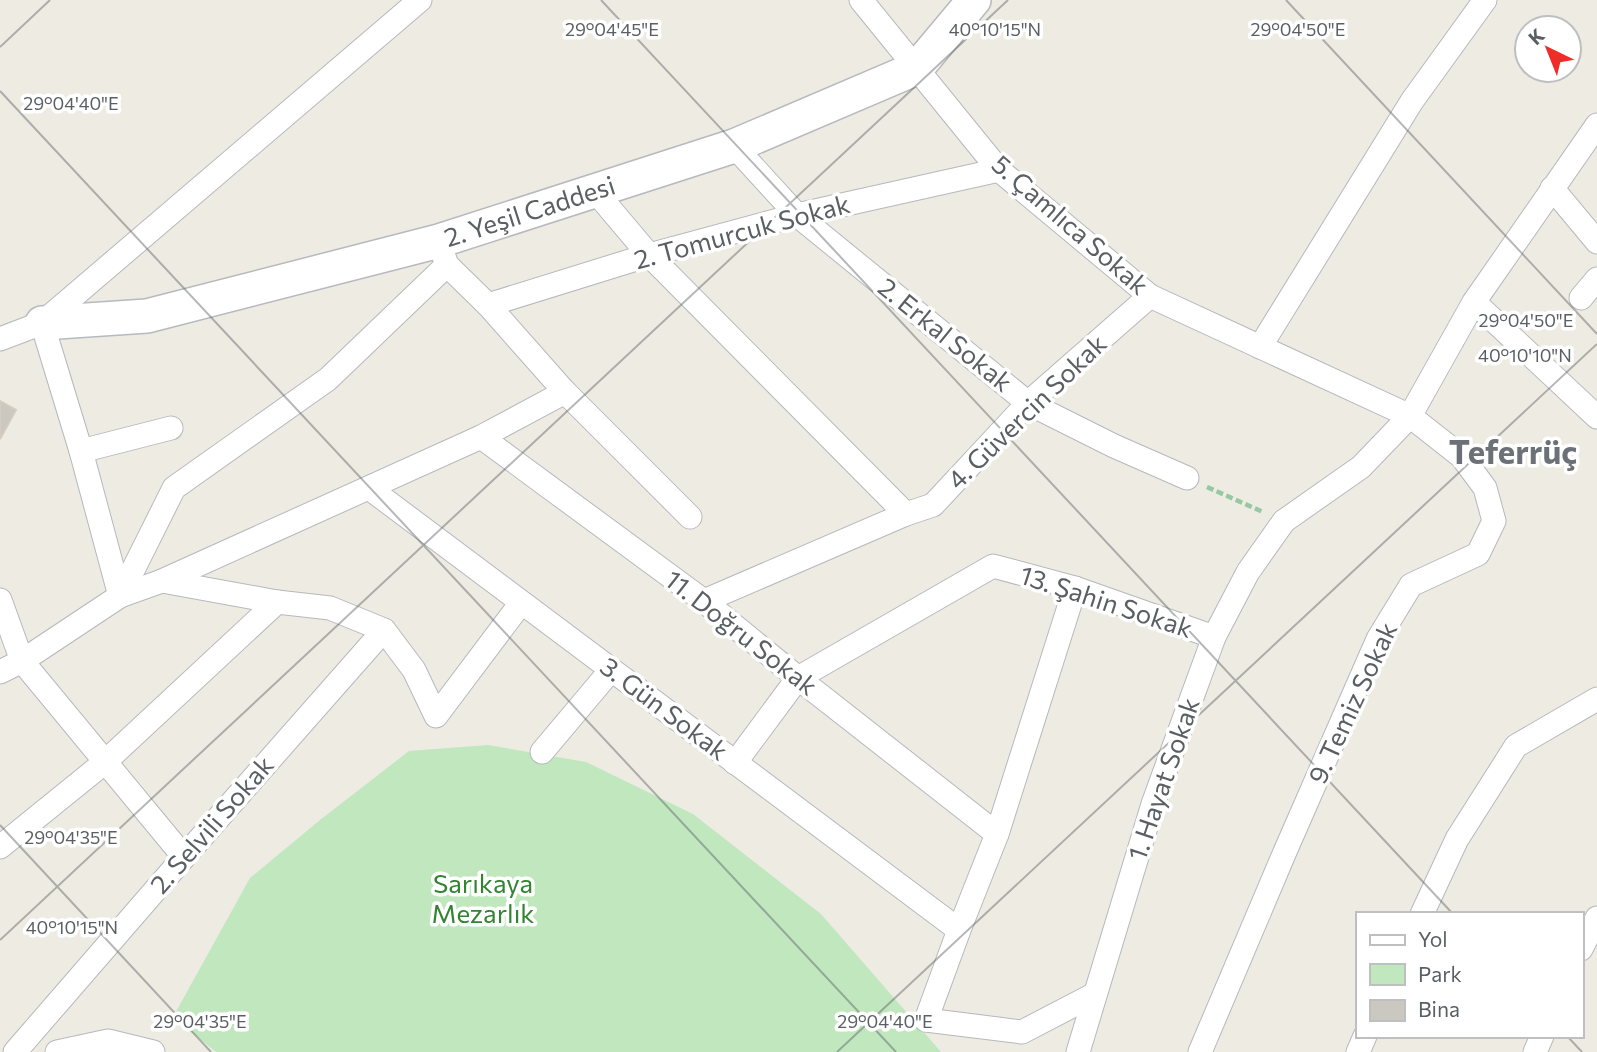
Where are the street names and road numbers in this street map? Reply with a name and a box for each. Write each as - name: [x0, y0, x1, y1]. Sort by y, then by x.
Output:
- street label: 5. Çamlıca Sokak: [986, 148, 1155, 300]
- street label: 2. Yeşil Caddesi: [440, 168, 619, 252]
- street label: 2. Tomurcuk Sokak: [630, 187, 853, 274]
- street label: 2. Erkal Sokak: [873, 270, 1019, 397]
- street label: 4. Güvercin Sokak: [940, 327, 1112, 495]
- street label: 13. Şahin Sokak: [1016, 558, 1197, 643]
- street label: 11. Doğru Sokak: [660, 563, 824, 701]
- street label: 9. Temiz Sokak: [1301, 617, 1403, 788]
- street label: 3. Gün Sokak: [595, 650, 735, 766]
- street label: 1. Hayat Sokak: [1120, 693, 1205, 864]
- street label: 2. Selvili Sokak: [143, 749, 279, 899]

